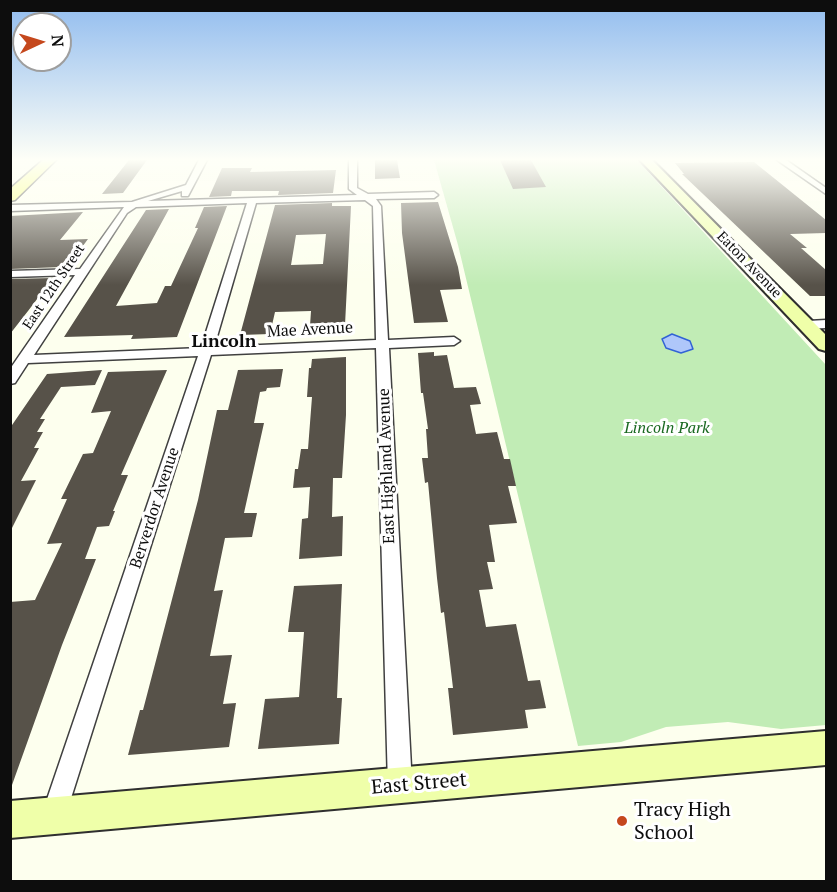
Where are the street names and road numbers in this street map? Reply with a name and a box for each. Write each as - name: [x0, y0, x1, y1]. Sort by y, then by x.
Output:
- street label: Eaton Avenue: [713, 228, 785, 302]
- street label: East 12th Street: [19, 241, 89, 333]
- street label: Mae Avenue: [266, 318, 354, 342]
- street label: East Highland Avenue: [375, 388, 399, 544]
- street label: Berverdor Avenue: [126, 445, 184, 571]
- street label: East Street: [370, 768, 468, 800]

